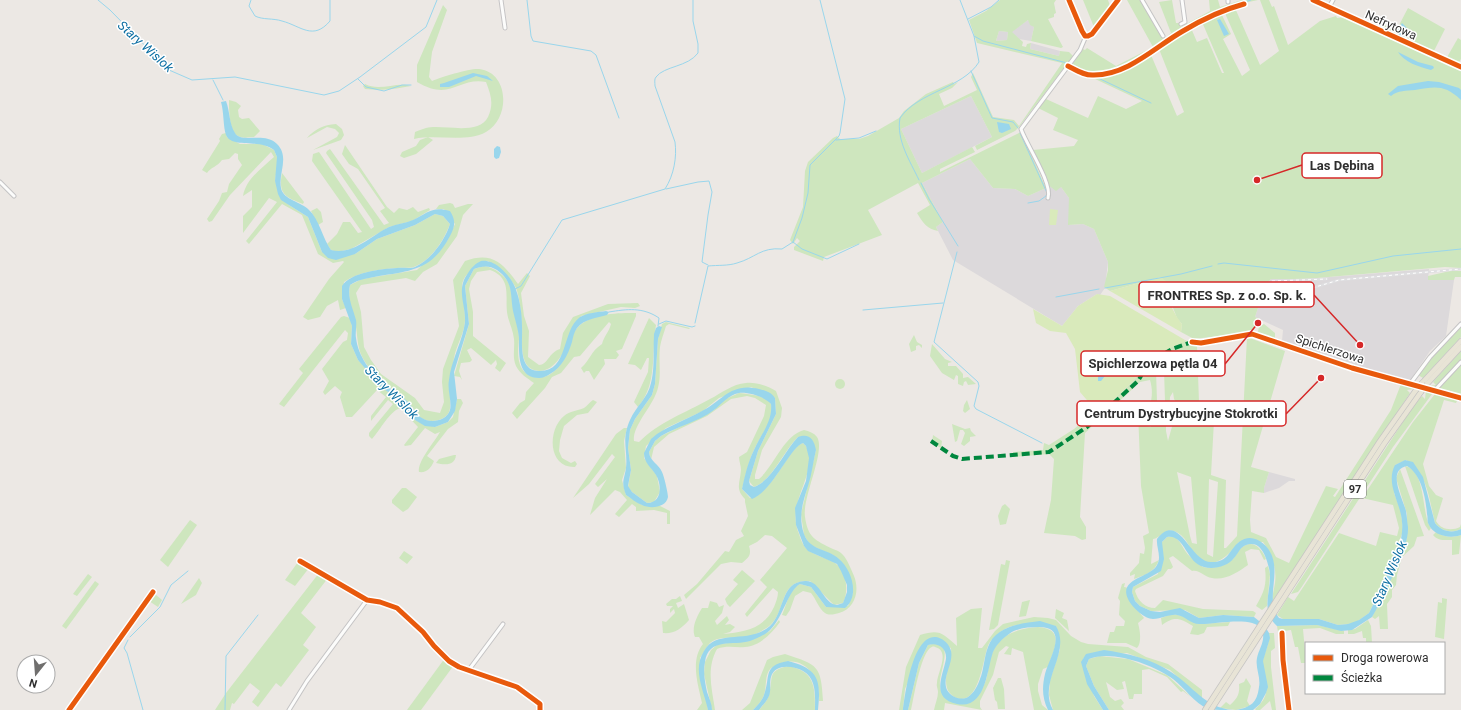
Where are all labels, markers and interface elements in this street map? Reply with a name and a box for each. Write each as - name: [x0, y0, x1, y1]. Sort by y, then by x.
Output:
- street label: Nefrytowa: [1363, 7, 1419, 43]
- water label: Stary Wislok: [115, 18, 177, 76]
- callout: Las Dębina: [1302, 153, 1382, 178]
- text: Las Dębina: [1310, 158, 1374, 173]
- callout: FRONTRES Sp. z o.o. Sp. k.: [1139, 282, 1314, 307]
- text: FRONTRES Sp. z o.o. Sp. k.: [1148, 288, 1307, 303]
- street label: Spichlerzowa: [1294, 331, 1366, 367]
- callout: Spichlerzowa pętla 04: [1081, 351, 1225, 376]
- text: Spichlerzowa pętla 04: [1089, 356, 1218, 371]
- water label: Stary Wislok: [362, 363, 422, 423]
- callout: Centrum Dystrybucyjne Stokrotki: [1077, 401, 1286, 426]
- text: Centrum Dystrybucyjne Stokrotki: [1084, 406, 1278, 421]
- road number: 97: [1344, 480, 1366, 498]
- water label: Stary Wislok: [1369, 538, 1410, 608]
- legend: [1305, 642, 1445, 694]
- text: Droga rowerowa: [1341, 651, 1428, 665]
- north arrow: [16, 654, 56, 694]
- text: Ścieżka: [1341, 670, 1382, 685]
- text: N: [27, 676, 39, 690]

